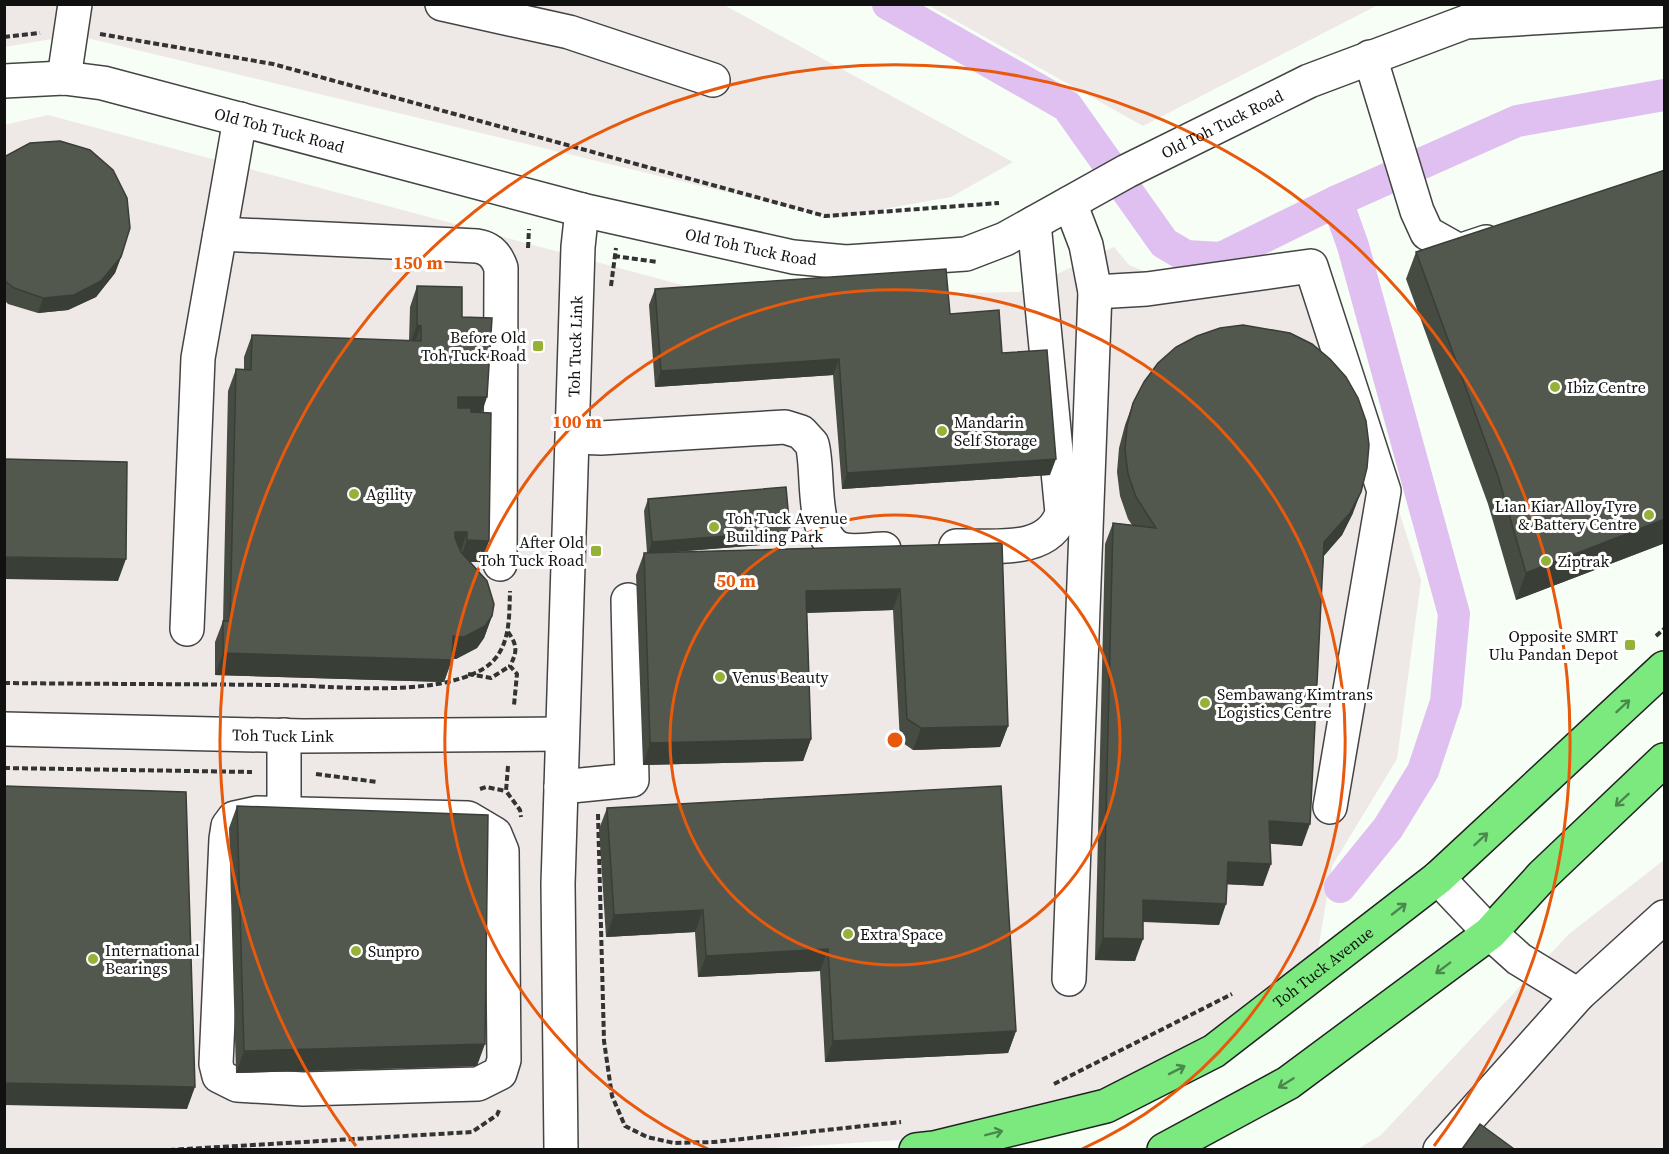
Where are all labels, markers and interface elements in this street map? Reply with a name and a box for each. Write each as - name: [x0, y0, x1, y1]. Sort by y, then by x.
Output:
- street label: Old Toh Tuck Road: [1157, 85, 1287, 164]
- street label: Old Toh Tuck Road: [212, 102, 347, 158]
- street label: Old Toh Tuck Road: [683, 222, 818, 270]
- text: 150 m: [393, 250, 443, 275]
- street label: Toh Tuck Link: [562, 295, 587, 397]
- place label: Before Old Toh Tuck Road: [421, 326, 526, 366]
- marker: Before Old Toh Tuck Road: [531, 339, 545, 353]
- place label: Ibiz Centre: [1567, 376, 1646, 398]
- marker: Ibiz Centre: [1548, 380, 1562, 394]
- text: 100 m: [552, 409, 602, 434]
- place label: Mandarin Self Storage: [954, 411, 1037, 451]
- marker: Mandarin Self Storage: [935, 424, 949, 438]
- place label: Agility: [366, 483, 413, 505]
- marker: Agility: [347, 487, 361, 501]
- place label: Lian Kiar Alloy Tyre & Battery Centre: [1495, 495, 1637, 535]
- place label: Toh Tuck Avenue Building Park: [726, 507, 847, 547]
- marker: Lian Kiar Alloy Tyre & Battery Centre: [1642, 508, 1656, 522]
- marker: Toh Tuck Avenue Building Park: [707, 520, 721, 534]
- place label: After Old Toh Tuck Road: [479, 531, 584, 571]
- marker: After Old Toh Tuck Road: [589, 544, 603, 558]
- place label: Ziptrak: [1558, 550, 1610, 572]
- marker: Ziptrak: [1539, 554, 1553, 568]
- text: 50 m: [716, 568, 756, 593]
- place label: Opposite SMRT Ulu Pandan Depot: [1489, 625, 1619, 665]
- marker: Opposite SMRT Ulu Pandan Depot: [1623, 638, 1637, 652]
- place label: Venus Beauty: [732, 666, 829, 688]
- marker: Venus Beauty: [713, 670, 727, 684]
- place label: Sembawang Kimtrans Logistics Centre: [1217, 683, 1373, 723]
- marker: Sembawang Kimtrans Logistics Centre: [1198, 696, 1212, 710]
- one-way arrow: [1616, 698, 1631, 713]
- street label: Toh Tuck Link: [232, 723, 334, 747]
- centre of rings: [885, 730, 905, 750]
- one-way arrow: [1615, 793, 1630, 807]
- one-way arrow: [1474, 832, 1489, 846]
- one-way arrow: [1390, 903, 1406, 916]
- street label: Toh Tuck Avenue: [1268, 921, 1378, 1013]
- place label: Extra Space: [860, 923, 943, 945]
- marker: Extra Space: [841, 927, 855, 941]
- place label: International Bearings: [105, 939, 200, 979]
- place label: Sunpro: [368, 940, 420, 962]
- marker: Sunpro: [349, 944, 363, 958]
- marker: International Bearings: [86, 952, 100, 966]
- one-way arrow: [1435, 961, 1451, 974]
- one-way arrow: [1167, 1064, 1185, 1075]
- one-way arrow: [1278, 1078, 1295, 1090]
- one-way arrow: [984, 1127, 1003, 1139]

